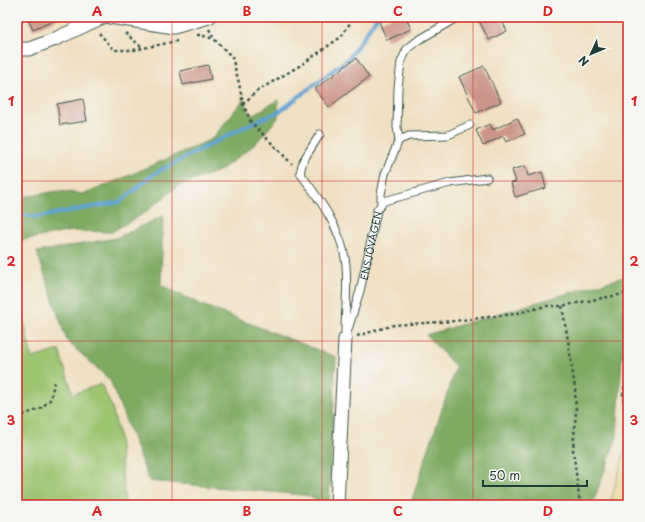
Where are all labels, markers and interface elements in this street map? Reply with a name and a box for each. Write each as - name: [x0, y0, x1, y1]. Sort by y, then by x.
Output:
- text: A: [92, 1, 102, 20]
- text: B: [243, 1, 252, 20]
- text: C: [393, 1, 403, 20]
- text: D: [543, 1, 553, 20]
- north arrow: [571, 34, 611, 74]
- text: N: [574, 52, 593, 70]
- text: 1: [8, 91, 14, 110]
- text: 1: [631, 91, 637, 110]
- street label: ENSJÖVÄGEN: [355, 209, 384, 281]
- text: 2: [6, 251, 16, 270]
- text: 2: [629, 251, 639, 270]
- text: 3: [7, 410, 16, 429]
- text: 3: [630, 410, 639, 429]
- scale bar: [483, 462, 587, 488]
- text: 50 m: [489, 466, 520, 484]
- text: A: [92, 501, 102, 520]
- text: B: [243, 501, 252, 520]
- text: C: [393, 501, 403, 520]
- text: D: [543, 501, 553, 520]

